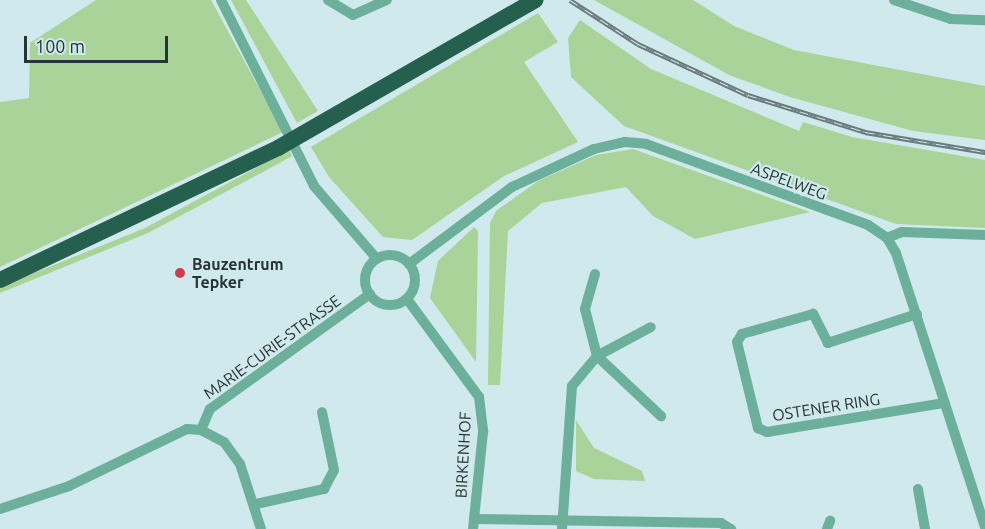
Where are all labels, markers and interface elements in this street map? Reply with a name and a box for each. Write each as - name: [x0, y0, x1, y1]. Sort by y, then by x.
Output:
- scale bar: [27, 24, 171, 62]
- text: 100 m: [35, 36, 85, 56]
- street label: ASPELWEG: [748, 158, 830, 204]
- place label: Bauzentrum Tepker: [192, 254, 283, 292]
- marker: Bauzentrum Tepker: [173, 266, 187, 280]
- street label: MARIE-CURIE-STRASSE: [200, 291, 344, 403]
- street label: OSTENER RING: [771, 389, 881, 425]
- street label: BIRKENHOF: [451, 411, 475, 499]

